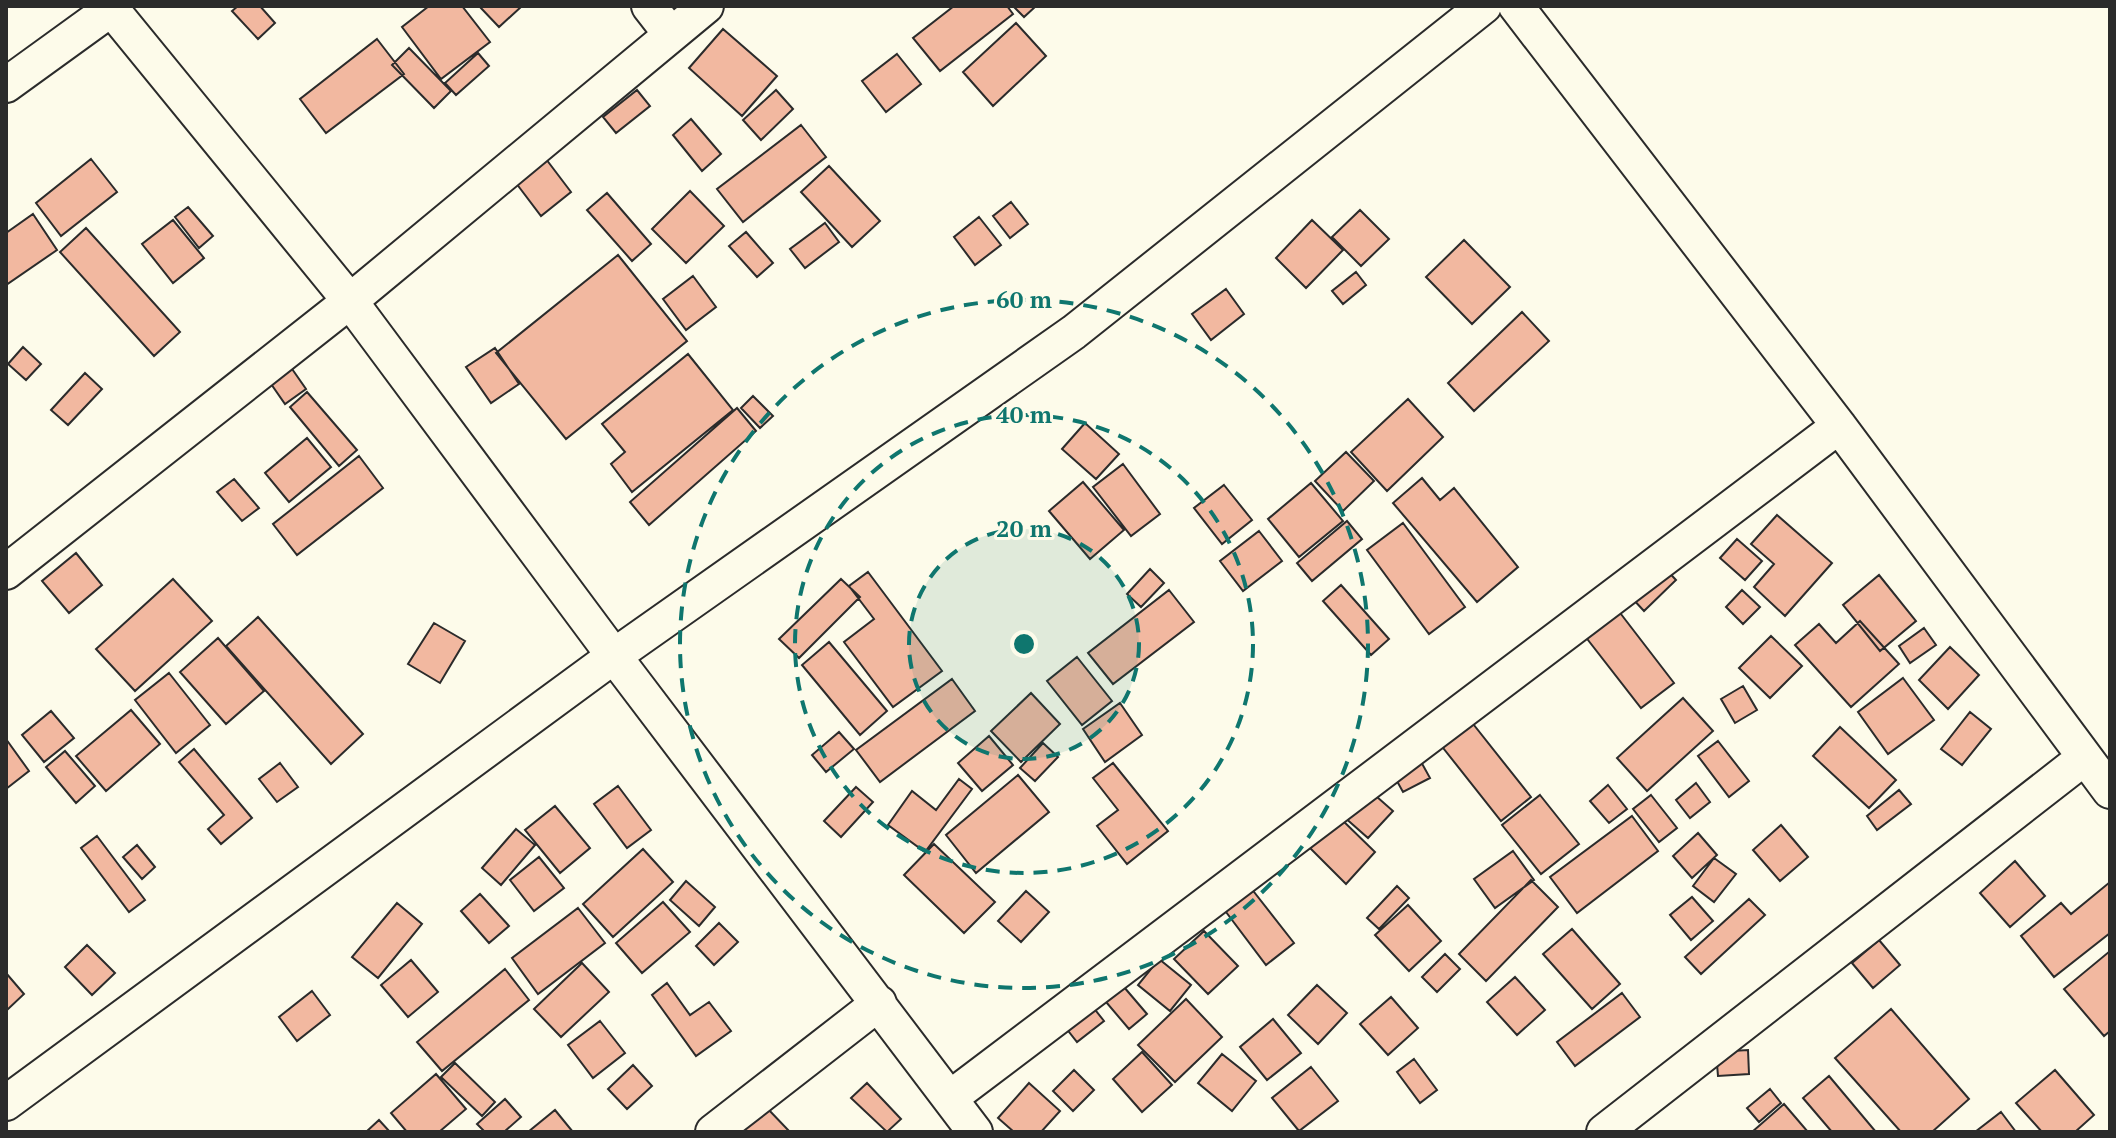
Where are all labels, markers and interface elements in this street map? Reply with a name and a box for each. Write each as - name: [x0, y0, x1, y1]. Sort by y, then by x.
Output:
- text: 60 m: [996, 283, 1052, 315]
- text: 40 m: [996, 398, 1052, 430]
- text: 20 m: [996, 512, 1052, 544]
- centre of rings: [1010, 630, 1038, 658]

